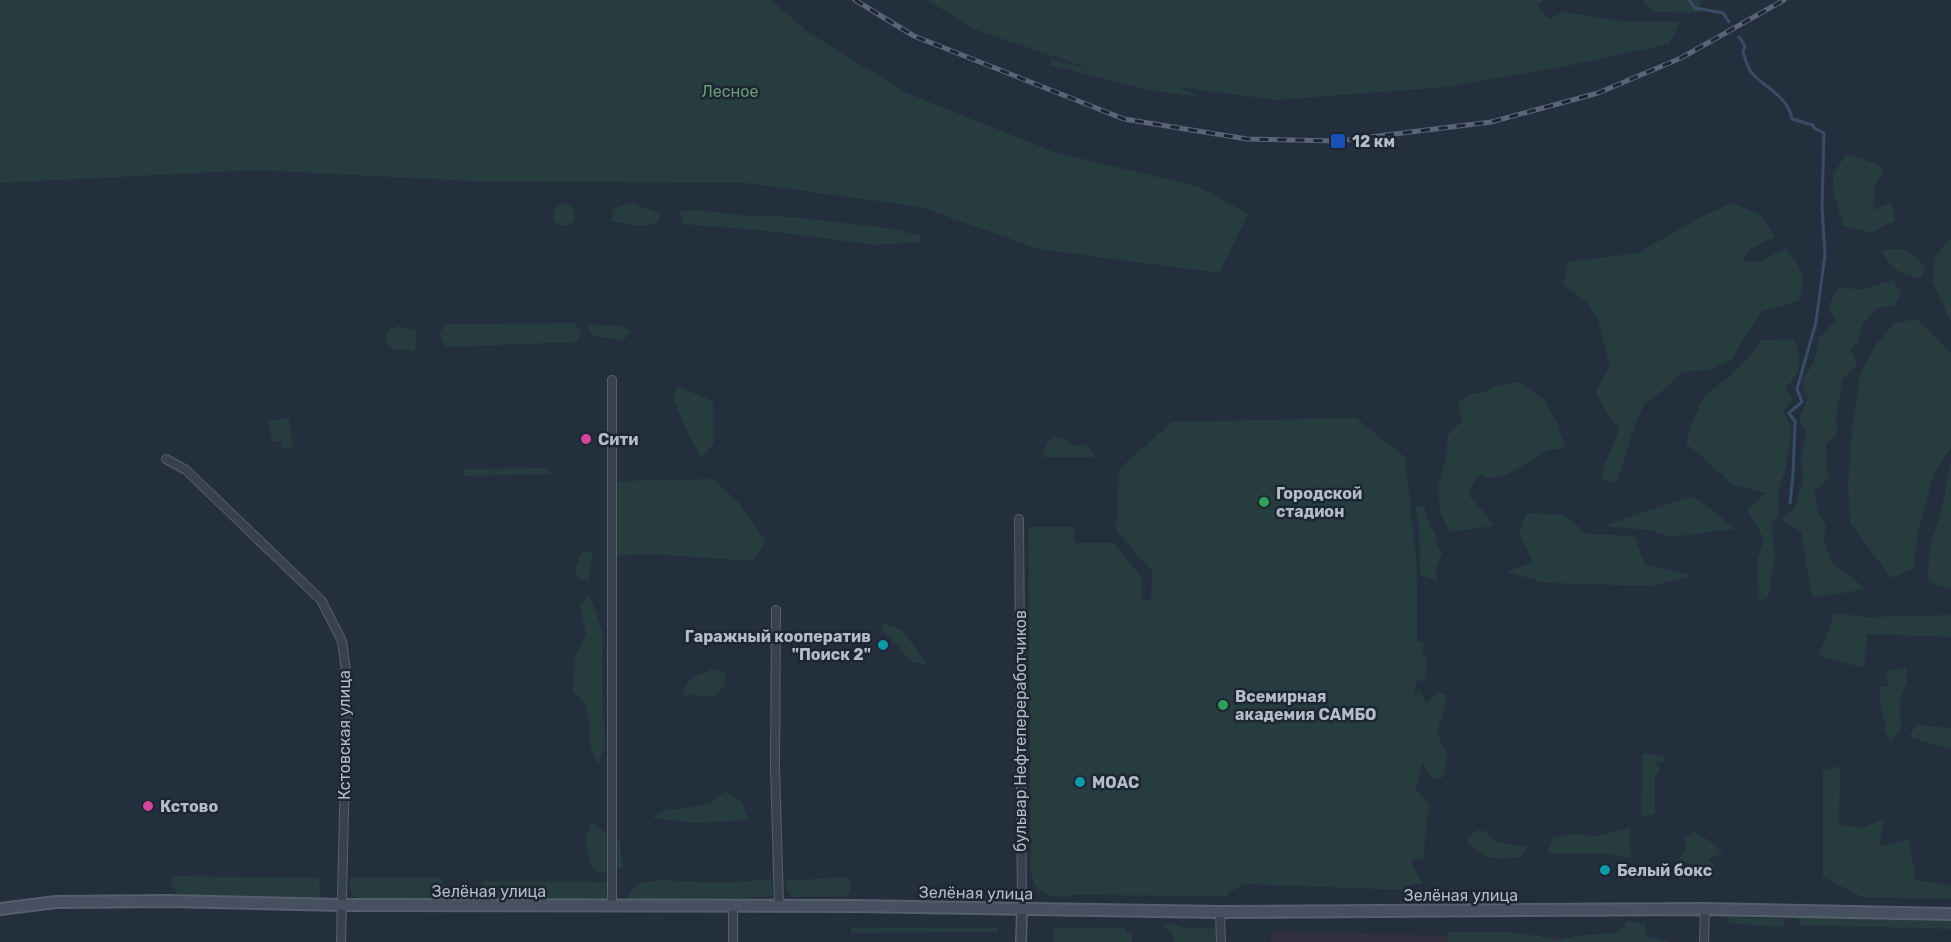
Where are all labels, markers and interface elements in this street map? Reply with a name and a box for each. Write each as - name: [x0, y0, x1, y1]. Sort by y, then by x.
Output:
- park label: Лесное: [702, 82, 759, 101]
- marker: 12 км: [1329, 132, 1347, 150]
- place label: 12 км: [1352, 132, 1395, 151]
- place label: Сити: [598, 430, 638, 449]
- marker: Сити: [579, 432, 593, 446]
- place label: Городской стадион: [1276, 484, 1362, 521]
- marker: Городской стадион: [1257, 495, 1271, 509]
- street label: бульвар Нефтепереработчиков: [1011, 610, 1030, 852]
- place label: Гаражный кооператив "Поиск 2": [685, 627, 871, 664]
- marker: Гаражный кооператив "Поиск 2": [876, 638, 890, 652]
- street label: Кстовская улица: [335, 670, 354, 800]
- place label: Всемирная академия САМБО: [1235, 687, 1376, 724]
- marker: Всемирная академия САМБО: [1216, 698, 1230, 712]
- place label: МОАС: [1092, 773, 1139, 792]
- marker: МОАС: [1073, 775, 1087, 789]
- place label: Кстово: [160, 797, 218, 816]
- marker: Кстово: [141, 799, 155, 813]
- place label: Белый бокс: [1617, 861, 1712, 880]
- marker: Белый бокс: [1598, 863, 1612, 877]
- street label: Зелёная улица: [432, 882, 546, 901]
- street label: Зелёная улица: [919, 883, 1033, 903]
- street label: Зелёная улица: [1404, 886, 1518, 905]

